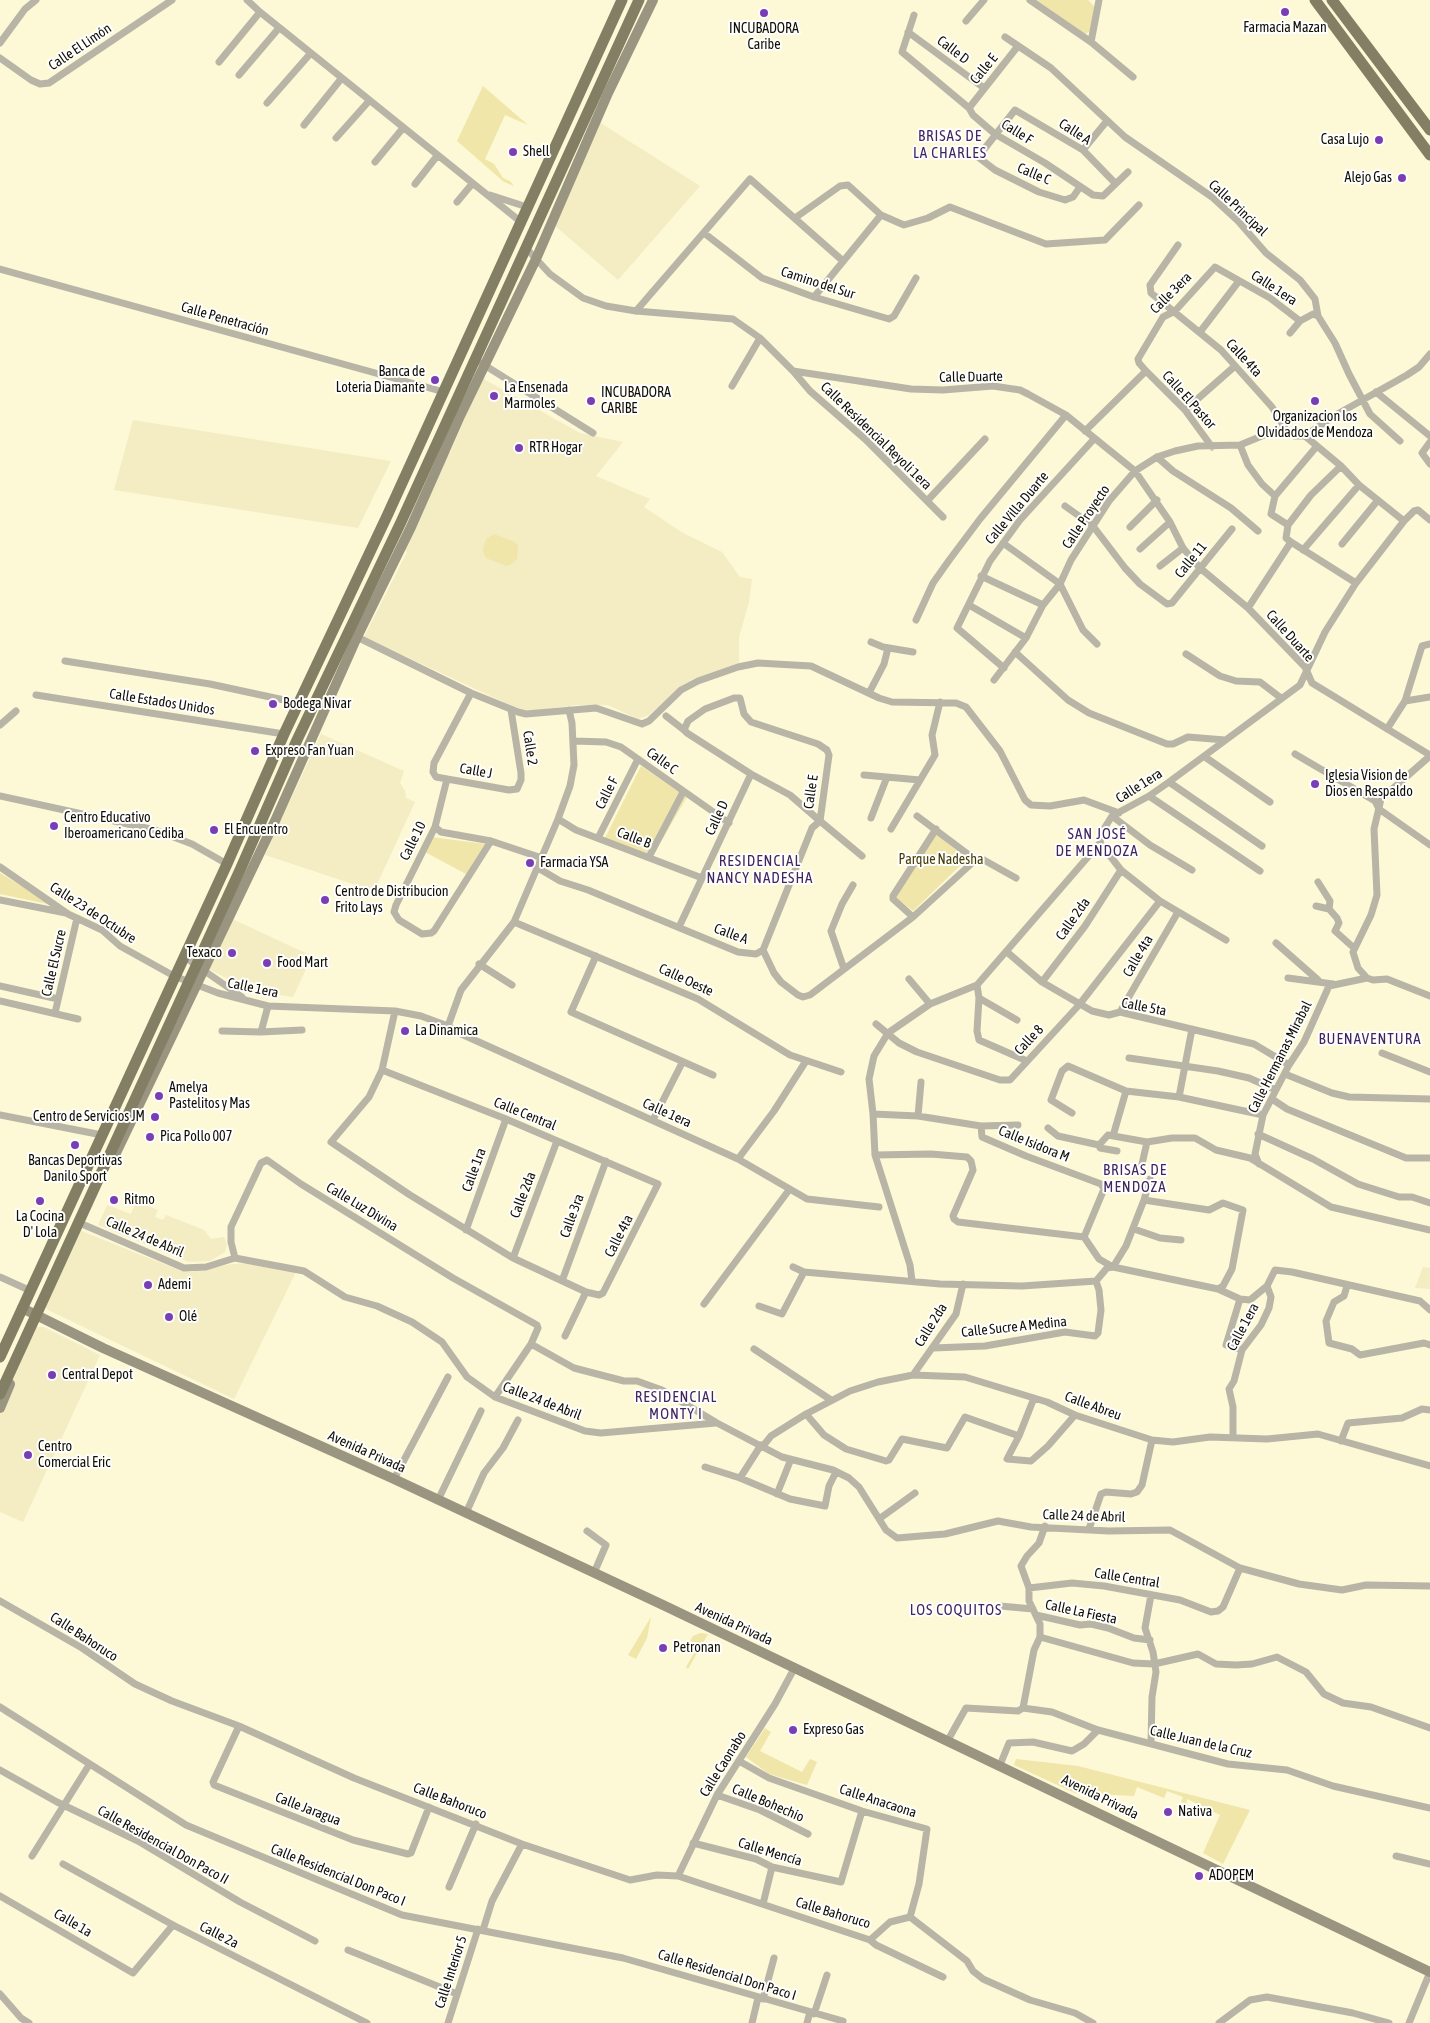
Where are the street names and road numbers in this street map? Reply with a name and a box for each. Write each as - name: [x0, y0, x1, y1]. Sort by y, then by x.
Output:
- street label: Calle El Limón: [45, 20, 115, 74]
- street label: Calle D: [933, 32, 973, 68]
- street label: Calle E: [967, 50, 1001, 88]
- street label: Calle A: [1056, 115, 1094, 149]
- street label: Calle F: [998, 116, 1036, 148]
- street label: Calle C: [1015, 159, 1053, 189]
- street label: Calle Principal: [1205, 176, 1271, 240]
- street label: Camino del Sur: [779, 263, 857, 303]
- street label: Calle 1era: [1248, 267, 1300, 309]
- street label: Calle 3era: [1147, 269, 1195, 317]
- street label: Calle Penetración: [179, 298, 271, 340]
- street label: Calle 4ta: [1222, 336, 1266, 380]
- street label: Calle El Pastor: [1158, 367, 1220, 433]
- street label: Calle Duarte: [939, 368, 1003, 386]
- street label: Calle Residencial Reyoli 1era: [817, 379, 935, 493]
- street label: Calle Villa Duarte: [982, 468, 1052, 548]
- street label: Calle Proyecto: [1059, 482, 1113, 552]
- street label: Calle 11: [1171, 539, 1211, 581]
- street label: Calle Duarte: [1262, 607, 1318, 665]
- street label: Calle Estados Unidos: [108, 685, 216, 719]
- street label: Calle 2: [519, 729, 541, 767]
- street label: Calle C: [643, 744, 681, 778]
- street label: Calle J: [458, 760, 494, 782]
- street label: Calle 1era: [1113, 765, 1165, 807]
- street label: Calle F: [592, 774, 622, 812]
- street label: Calle E: [800, 774, 822, 810]
- street label: Calle D: [702, 798, 732, 838]
- street label: Calle 10: [396, 819, 430, 863]
- street label: Calle B: [615, 824, 653, 852]
- street label: Calle 23 de Octubre: [47, 879, 139, 947]
- street label: Calle 2da: [1052, 894, 1094, 944]
- street label: Calle A: [712, 920, 750, 948]
- street label: Calle El Sucre: [38, 928, 70, 998]
- street label: Calle 4ta: [1119, 932, 1157, 980]
- street label: Calle Oeste: [656, 960, 716, 1000]
- street label: Calle 1era: [226, 974, 280, 1002]
- street label: Calle 5ta: [1120, 994, 1168, 1020]
- street label: Calle Hermanas Mirabal: [1244, 998, 1316, 1116]
- street label: Calle 8: [1011, 1021, 1047, 1059]
- street label: Calle Central: [491, 1094, 559, 1134]
- street label: Calle 1era: [640, 1095, 694, 1131]
- street label: Calle Isidora M: [996, 1122, 1072, 1166]
- street label: Calle 1ra: [458, 1146, 490, 1194]
- street label: Calle 2da: [507, 1170, 539, 1220]
- street label: Calle Luz Divina: [323, 1179, 401, 1235]
- street label: Calle 3ra: [556, 1192, 588, 1240]
- street label: Calle 4ta: [601, 1212, 637, 1260]
- street label: Calle 24 de Abril: [104, 1213, 186, 1261]
- street label: Calle 2da: [911, 1300, 951, 1350]
- street label: Calle 1era: [1223, 1300, 1263, 1354]
- street label: Calle Sucre A Medina: [960, 1313, 1068, 1341]
- street label: Calle 24 de Abril: [500, 1378, 584, 1424]
- street label: Calle Abreu: [1062, 1388, 1124, 1424]
- street label: Avenida Privada: [325, 1427, 409, 1477]
- street label: Calle 24 de Abril: [1042, 1506, 1126, 1526]
- street label: Calle Central: [1093, 1565, 1161, 1591]
- street label: Calle La Fiesta: [1044, 1596, 1118, 1628]
- street label: Avenida Privada: [693, 1599, 775, 1649]
- street label: Calle Bahoruco: [47, 1609, 121, 1665]
- street label: Calle Juan de la Cruz: [1148, 1722, 1254, 1762]
- street label: Calle Caonabo: [696, 1728, 750, 1800]
- street label: Avenida Privada: [1059, 1771, 1141, 1823]
- street label: Calle Bahoruco: [411, 1779, 489, 1823]
- street label: Calle Bohechío: [730, 1780, 806, 1826]
- street label: Calle Anacaona: [837, 1781, 919, 1821]
- street label: Calle Jaragua: [273, 1789, 343, 1829]
- street label: Calle Residencial Don Paco II: [95, 1802, 231, 1888]
- street label: Calle Mencía: [736, 1834, 804, 1870]
- street label: Calle Residencial Don Paco I: [268, 1840, 408, 1910]
- street label: Calle Bahoruco: [793, 1894, 873, 1932]
- street label: Calle 1a: [51, 1905, 95, 1941]
- street label: Calle 2a: [197, 1918, 241, 1952]
- street label: Calle Interior 5: [431, 1933, 471, 2011]
- street label: Calle Residencial Don Paco I: [656, 1946, 798, 2004]

